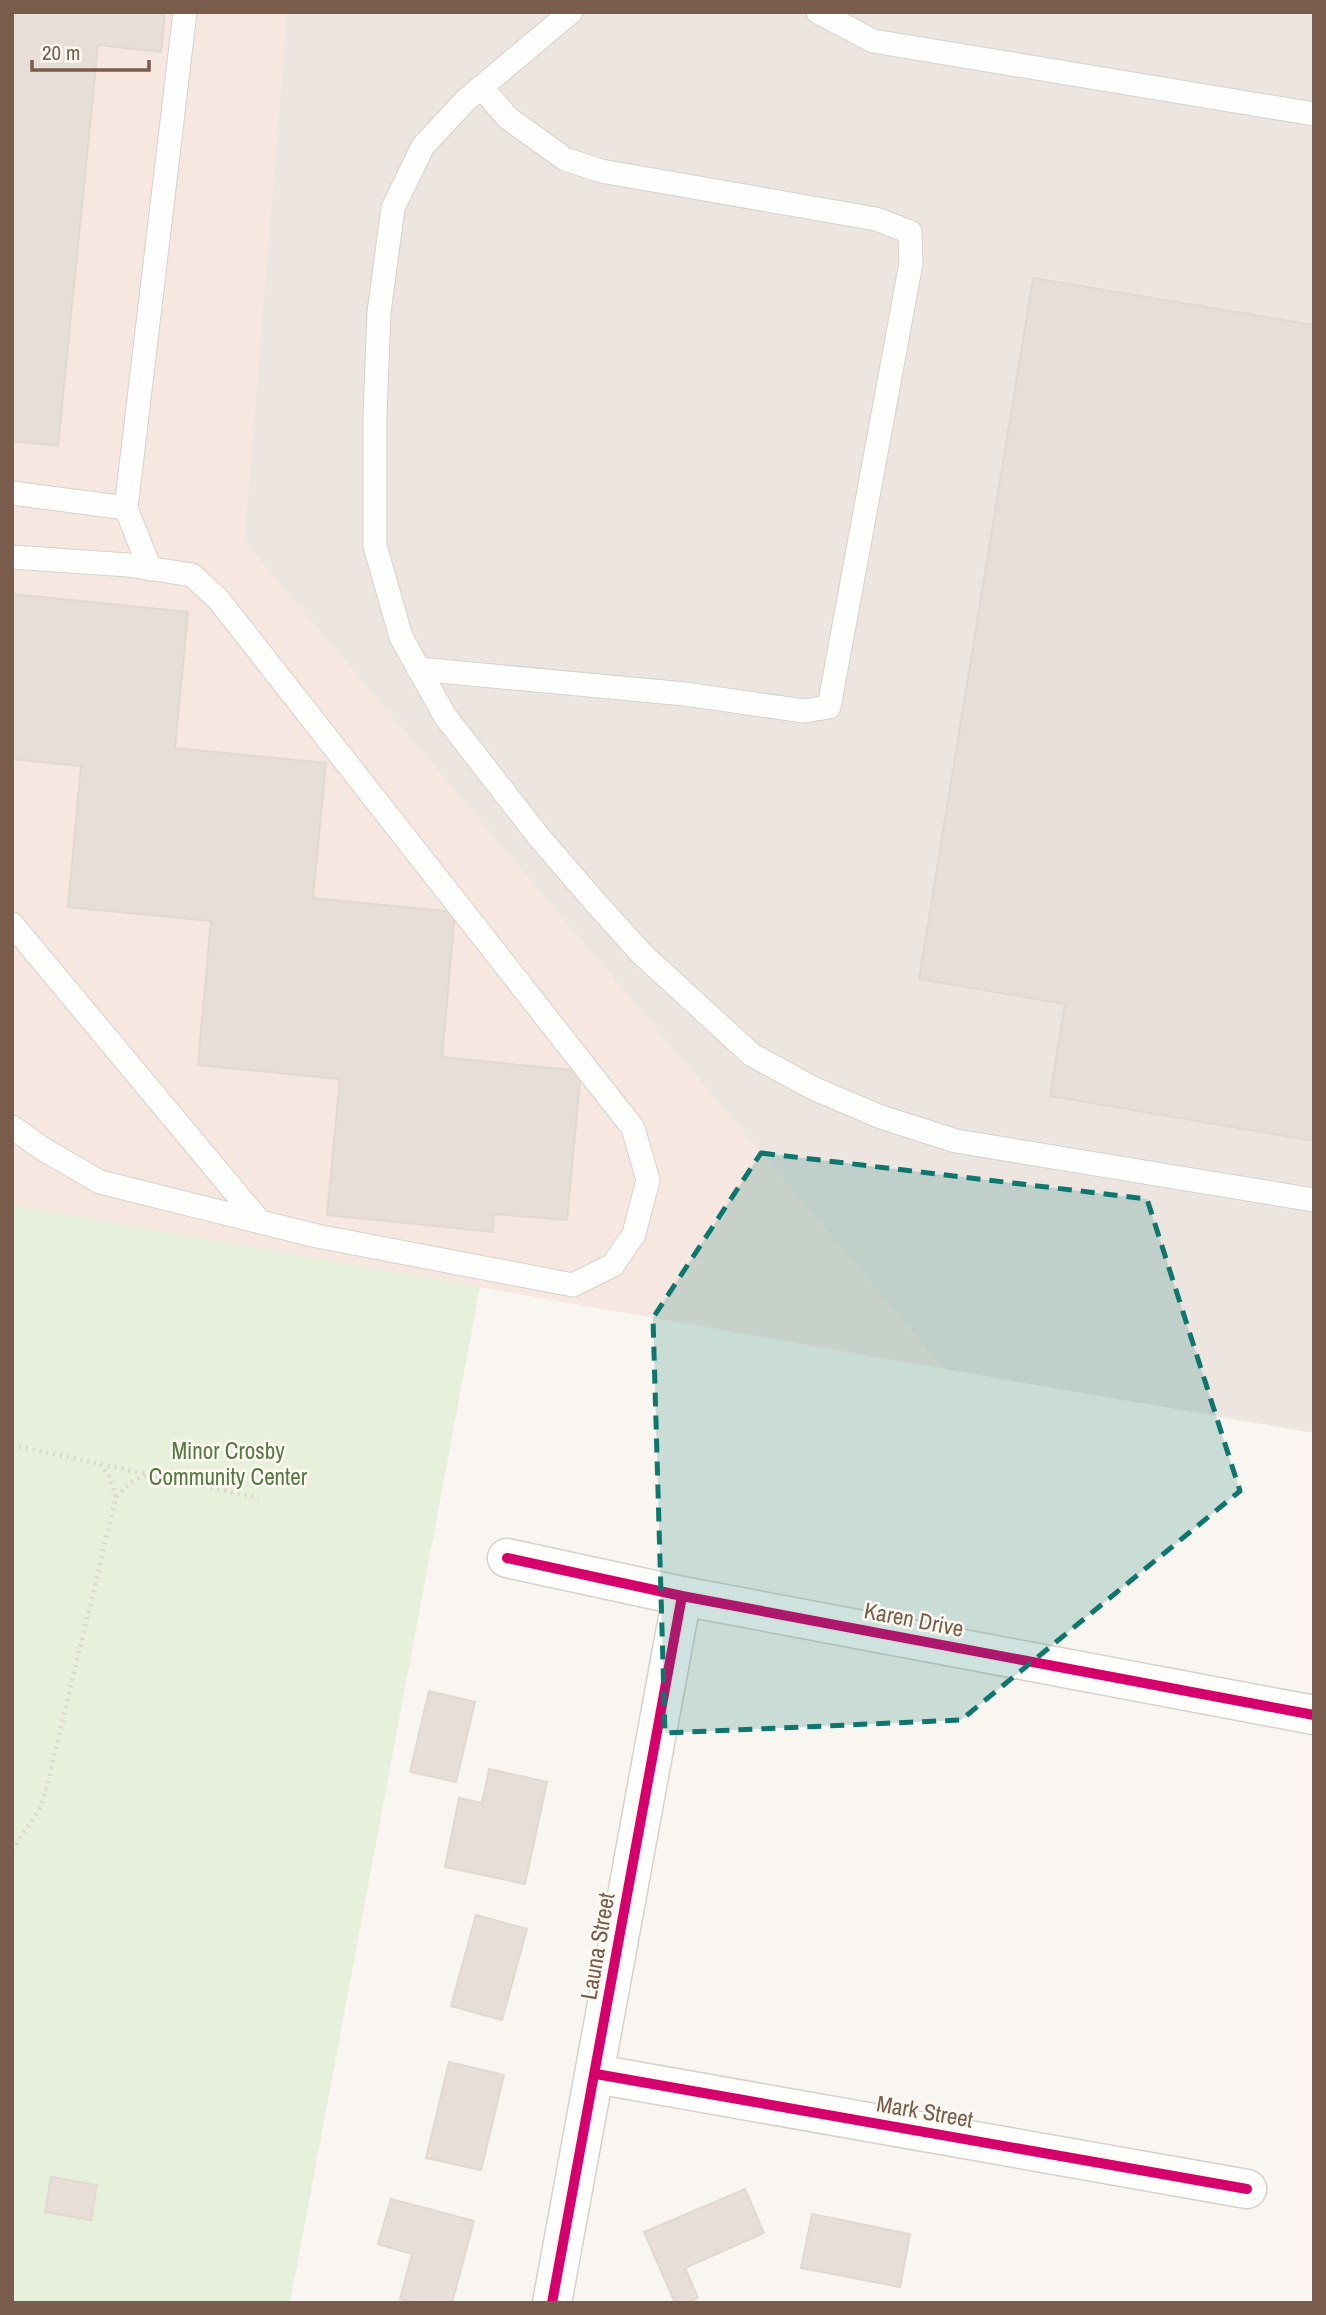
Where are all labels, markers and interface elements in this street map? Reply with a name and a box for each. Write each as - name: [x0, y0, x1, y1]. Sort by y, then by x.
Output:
- scale bar: [32, 28, 149, 72]
- text: 20 m: [42, 38, 80, 67]
- park label: Minor Crosby Community Center: [149, 1435, 308, 1492]
- street label: Karen Drive: [862, 1594, 966, 1644]
- street label: Launa Street: [572, 1890, 622, 2002]
- street label: Mark Street: [874, 2087, 976, 2135]

